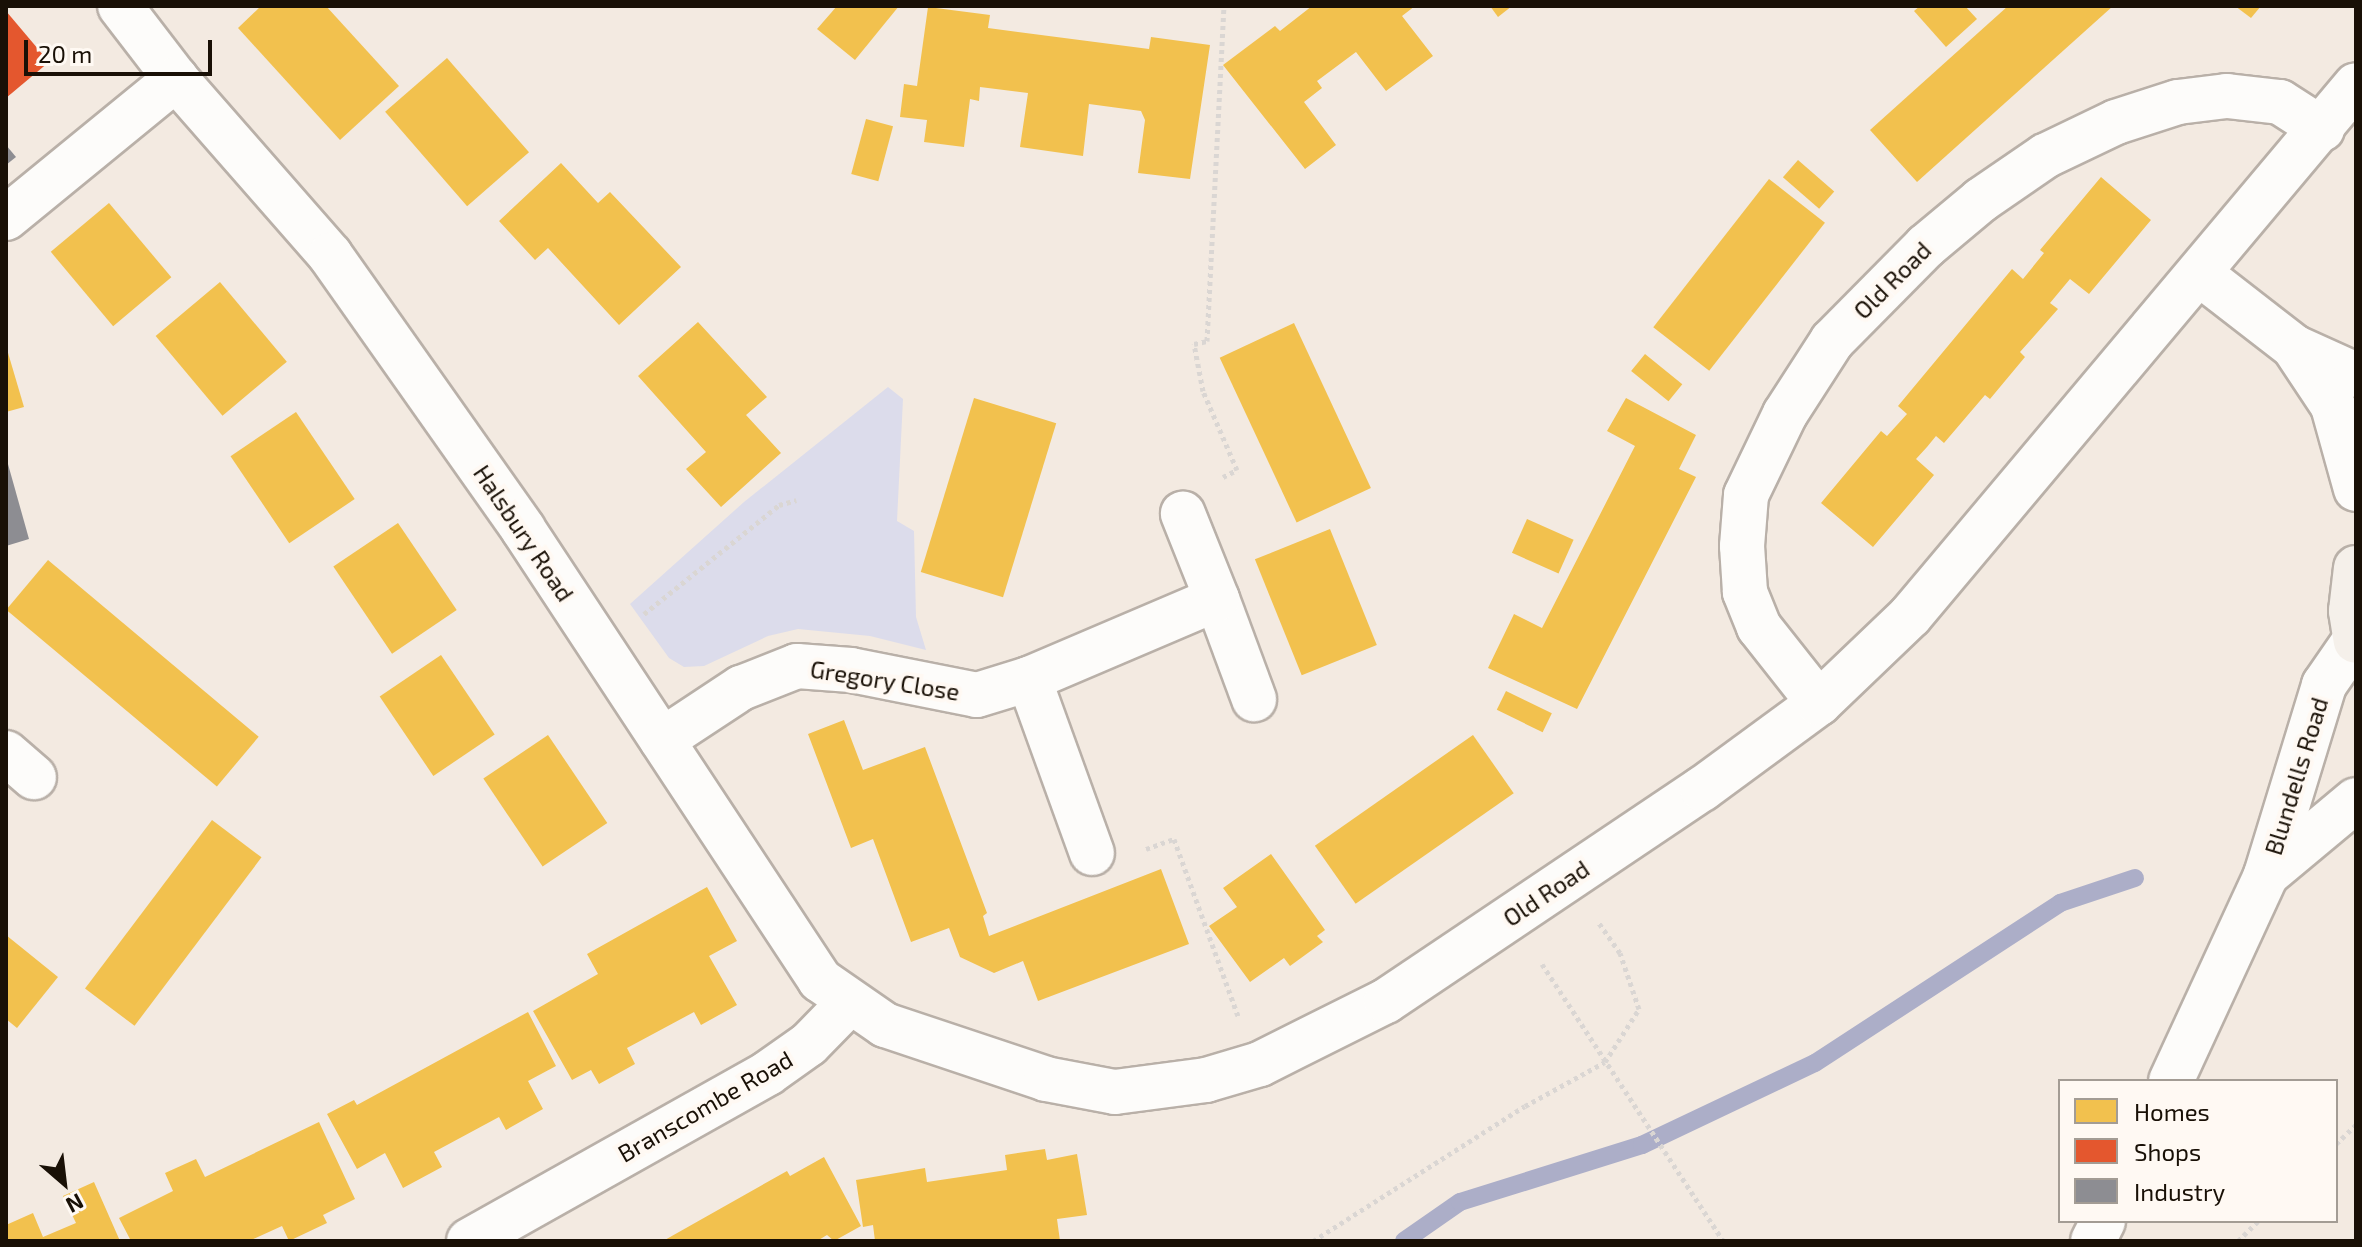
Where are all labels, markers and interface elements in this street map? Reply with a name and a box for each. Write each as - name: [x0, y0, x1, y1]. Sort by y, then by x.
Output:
- scale bar: [28, 24, 216, 74]
- text: 20 m: [38, 39, 92, 68]
- street label: Old Road: [1847, 235, 1937, 325]
- street label: Halsbury Road: [468, 459, 580, 607]
- street label: Gregory Close: [808, 654, 962, 706]
- street label: Blundells Road: [2258, 694, 2334, 858]
- street label: Old Road: [1498, 854, 1594, 932]
- street label: Branscombe Road: [612, 1044, 798, 1168]
- legend: [2058, 1079, 2338, 1223]
- text: Homes: [2134, 1097, 2210, 1126]
- text: Shops: [2134, 1137, 2201, 1166]
- north arrow: [24, 1143, 104, 1223]
- text: Industry: [2134, 1177, 2225, 1206]
- text: N: [62, 1189, 88, 1219]

